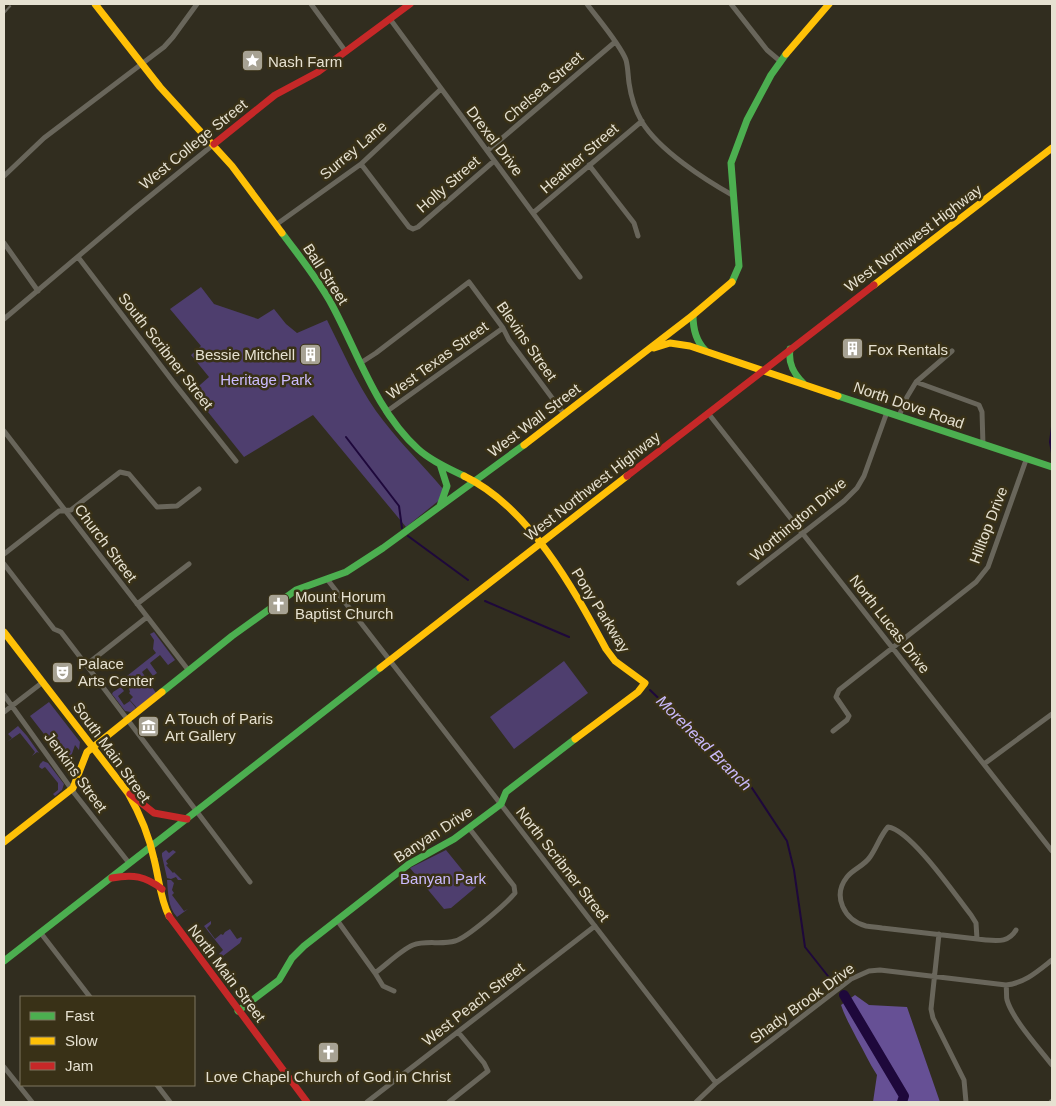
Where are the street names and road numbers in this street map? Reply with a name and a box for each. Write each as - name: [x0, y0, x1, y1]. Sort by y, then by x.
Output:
- street label: Chelsea Street: [500, 47, 587, 126]
- street label: West College Street: [136, 95, 251, 192]
- street label: Drexel Drive: [463, 103, 527, 179]
- street label: Surrey Lane: [316, 117, 390, 183]
- street label: Heather Street: [537, 119, 622, 196]
- street label: Holly Street: [413, 152, 483, 216]
- street label: West Northwest Highway: [841, 181, 985, 295]
- street label: Ball Street: [300, 240, 352, 308]
- street label: South Scribner Street: [115, 289, 217, 413]
- street label: Blevins Street: [493, 298, 561, 384]
- street label: West Texas Street: [383, 317, 492, 402]
- street label: North Dove Road: [851, 378, 967, 432]
- street label: West Wall Street: [485, 379, 584, 460]
- street label: West Northwest Highway: [521, 428, 664, 544]
- street label: Worthington Drive: [747, 474, 849, 564]
- street label: Hilltop Drive: [966, 484, 1010, 566]
- street label: Church Street: [71, 501, 141, 586]
- street label: Pony Parkway: [568, 565, 634, 656]
- street label: North Lucas Drive: [846, 571, 934, 677]
- street label: South Main Street: [70, 698, 155, 806]
- street label: Jenkins Street: [41, 729, 111, 816]
- street label: Banyan Drive: [391, 802, 475, 866]
- street label: North Scribner Street: [513, 803, 614, 925]
- street label: North Main Street: [185, 921, 270, 1026]
- street label: West Peach Street: [419, 958, 528, 1049]
- street label: Shady Brook Drive: [746, 959, 858, 1047]

